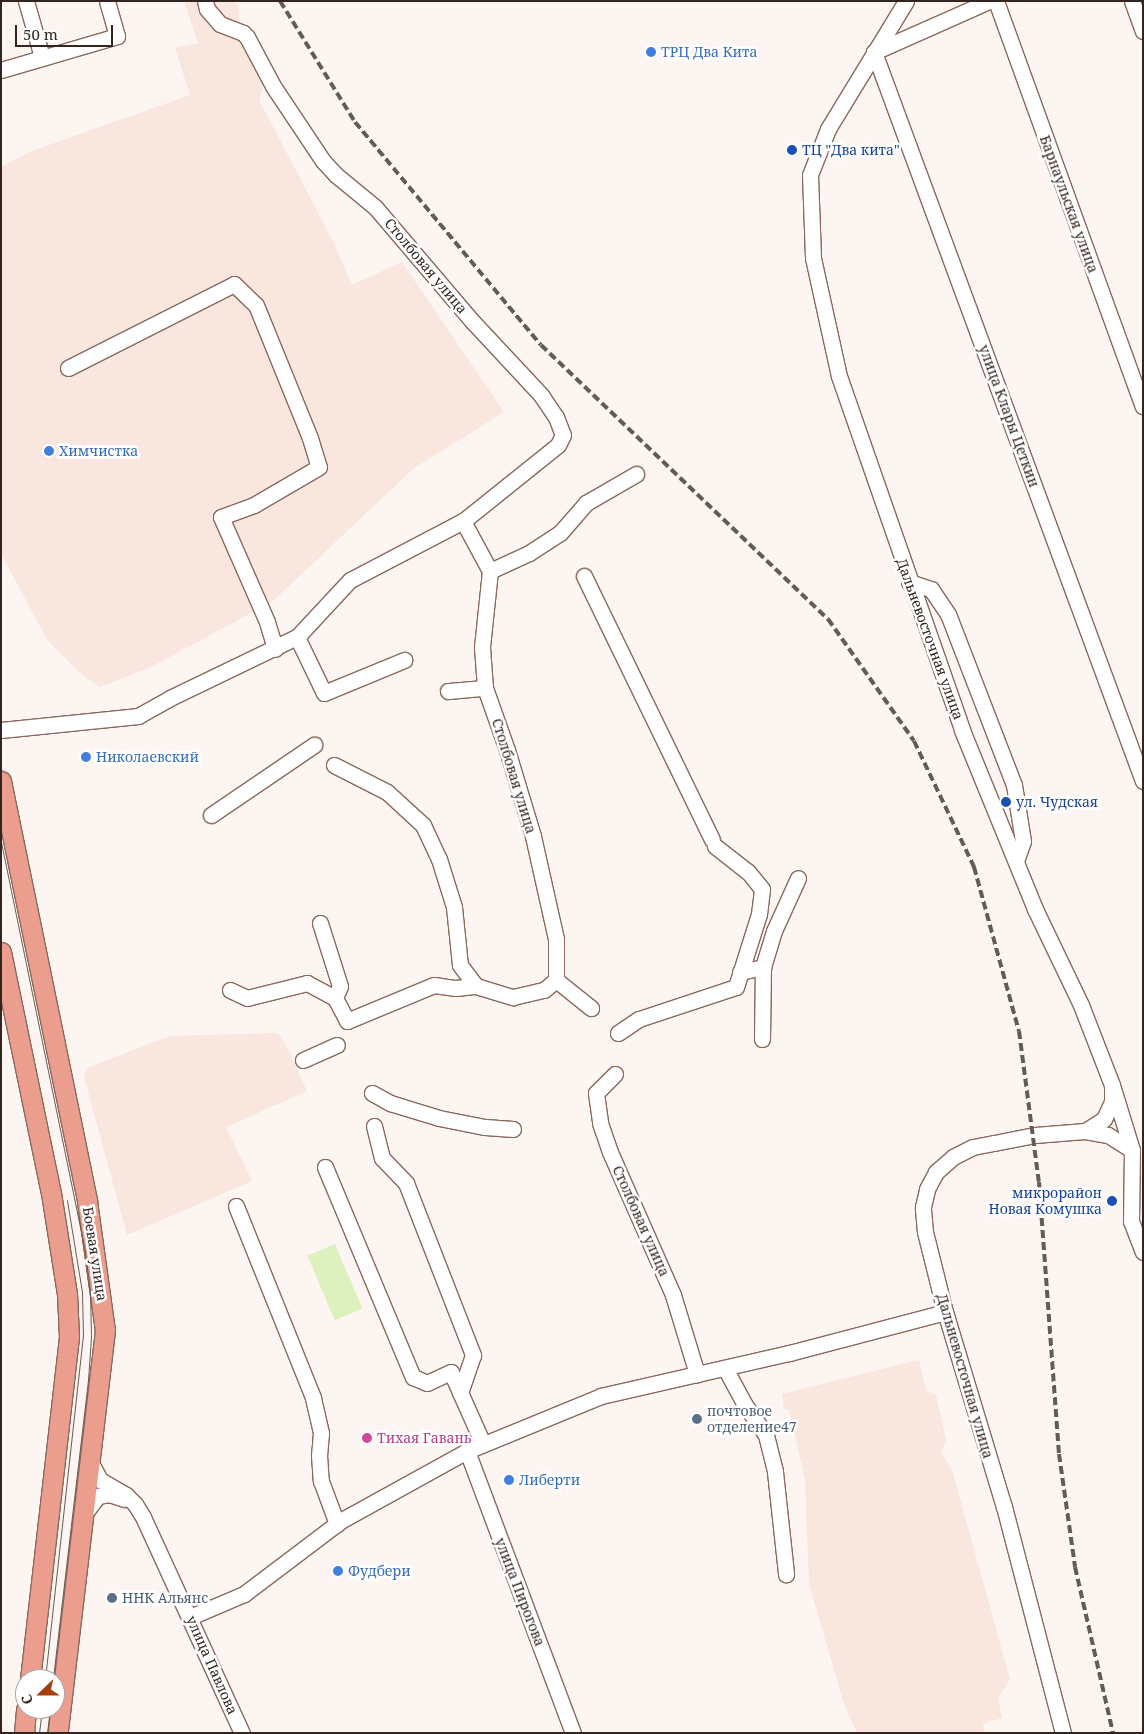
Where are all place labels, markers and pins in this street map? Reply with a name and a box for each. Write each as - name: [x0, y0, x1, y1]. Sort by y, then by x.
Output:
- place label: ТРЦ Два Кита: [661, 44, 757, 60]
- marker: ТРЦ Два Кита: [645, 46, 657, 58]
- place label: ТЦ "Два кита": [802, 142, 900, 158]
- marker: ТЦ "Два кита": [786, 144, 798, 156]
- place label: Химчистка: [59, 443, 138, 459]
- marker: Химчистка: [43, 445, 55, 457]
- place label: Николаевский: [96, 749, 199, 765]
- marker: Николаевский: [80, 751, 92, 763]
- place label: ул. Чудская: [1016, 794, 1098, 810]
- marker: ул. Чудская: [1000, 796, 1012, 808]
- place label: микрорайон Новая Комушка: [988, 1185, 1102, 1218]
- marker: микрорайон Новая Комушка: [1106, 1195, 1118, 1207]
- place label: почтовое отделение47: [707, 1403, 797, 1435]
- marker: почтовое отделение47: [691, 1413, 703, 1425]
- place label: Тихая Гавань: [377, 1430, 471, 1446]
- marker: Тихая Гавань: [361, 1432, 373, 1444]
- place label: Либерти: [519, 1472, 580, 1488]
- marker: Либерти: [503, 1474, 515, 1486]
- place label: Фудбери: [348, 1563, 411, 1579]
- marker: Фудбери: [332, 1565, 344, 1577]
- place label: ННК Альянс: [122, 1590, 208, 1606]
- marker: ННК Альянс: [106, 1592, 118, 1604]

